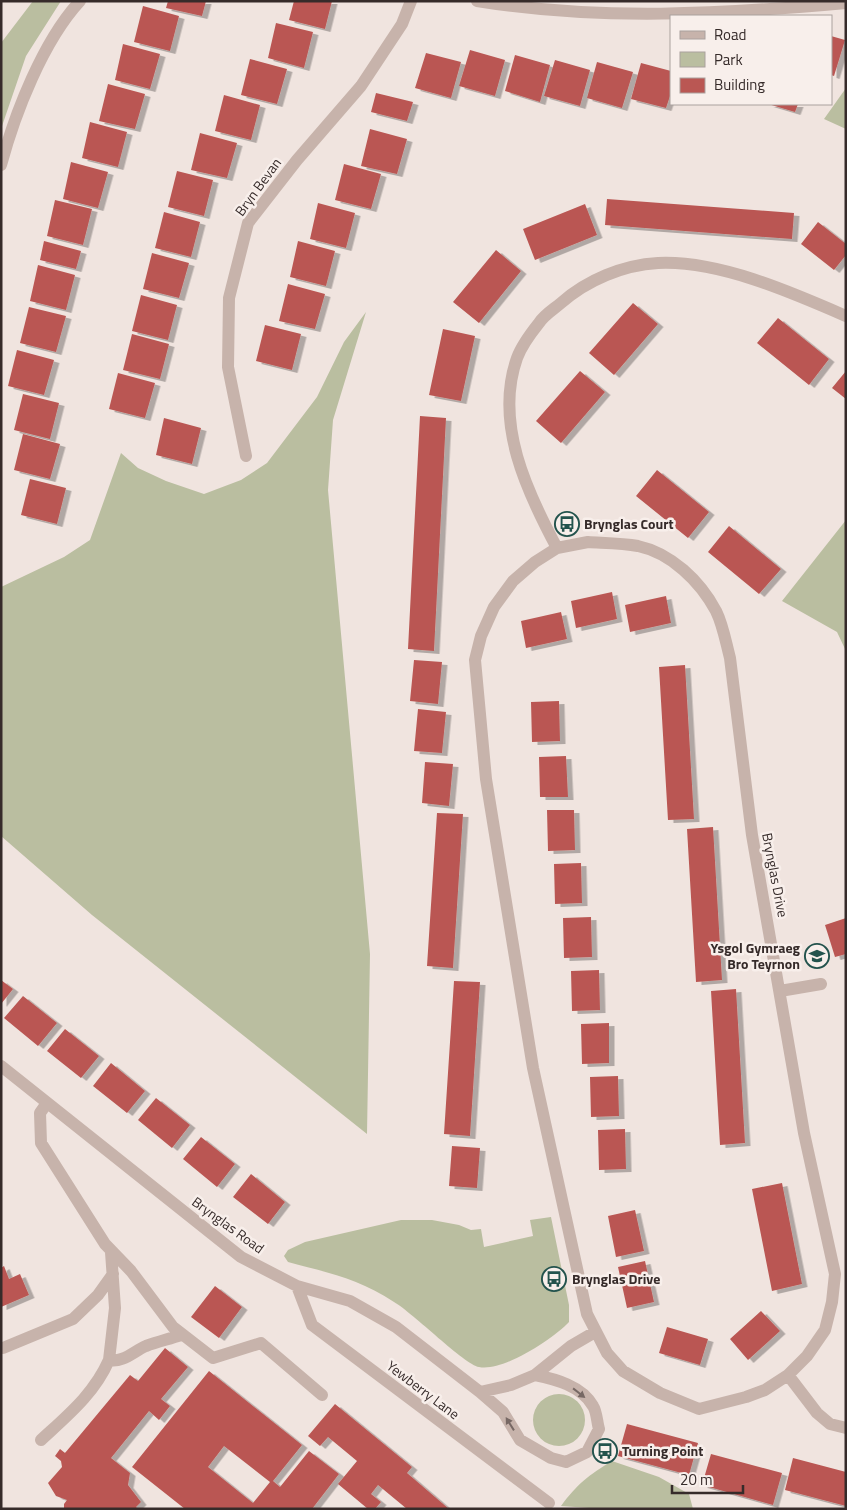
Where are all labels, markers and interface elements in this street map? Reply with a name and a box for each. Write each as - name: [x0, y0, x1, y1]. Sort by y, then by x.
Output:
- legend: [670, 15, 832, 105]
- text: Road: [714, 23, 746, 46]
- text: Park: [714, 48, 743, 71]
- text: Building: [714, 73, 765, 96]
- street label: Bryn Bevan: [229, 153, 286, 220]
- bus stop icon: Brynglas Court: [554, 511, 580, 537]
- place label: Brynglas Court: [584, 513, 674, 534]
- street label: Brynglas Drive: [757, 831, 794, 919]
- place label: Ysgol Gymraeg Bro Teyrnon: [711, 937, 801, 974]
- school or university icon: Ysgol Gymraeg Bro Teyrnon: [804, 943, 830, 969]
- street label: Brynglas Road: [188, 1191, 269, 1258]
- bus stop icon: Brynglas Drive: [541, 1266, 567, 1292]
- place label: Brynglas Drive: [572, 1268, 660, 1289]
- street label: Yewberry Lane: [382, 1355, 464, 1424]
- one-way arrow: [572, 1388, 585, 1399]
- one-way arrow: [505, 1417, 515, 1430]
- bus stop icon: Turning Point: [592, 1438, 618, 1464]
- place label: Turning Point: [622, 1440, 703, 1461]
- scale bar: [672, 1462, 743, 1494]
- text: 20 m: [680, 1468, 713, 1491]

